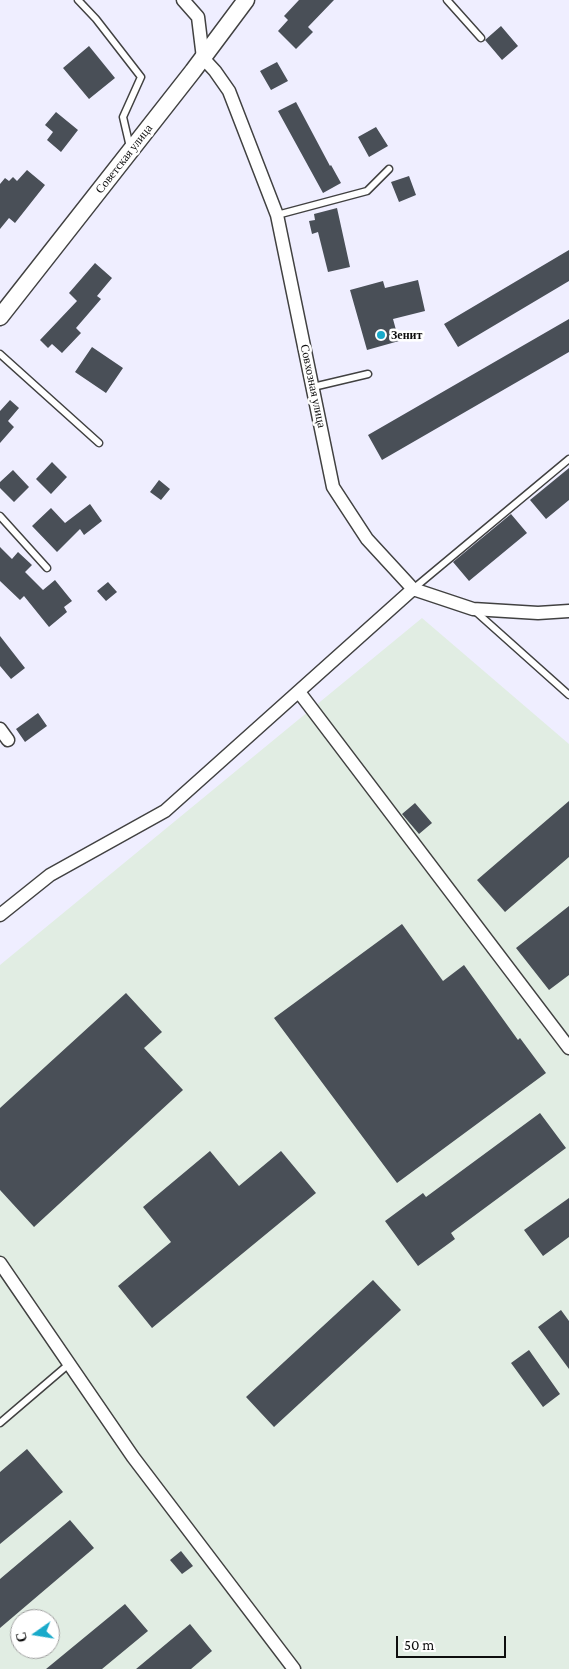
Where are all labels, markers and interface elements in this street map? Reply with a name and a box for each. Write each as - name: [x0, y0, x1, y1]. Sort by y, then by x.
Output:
- street label: Советская улица: [92, 121, 156, 197]
- place label: Зенит: [391, 328, 422, 342]
- marker: Зенит: [375, 329, 387, 341]
- street label: Совхозная улица: [297, 343, 329, 429]
- north arrow: [10, 1609, 60, 1659]
- scale bar: [399, 1626, 509, 1658]
- text: С: [12, 1630, 30, 1644]
- text: 50 m: [404, 1637, 434, 1653]

